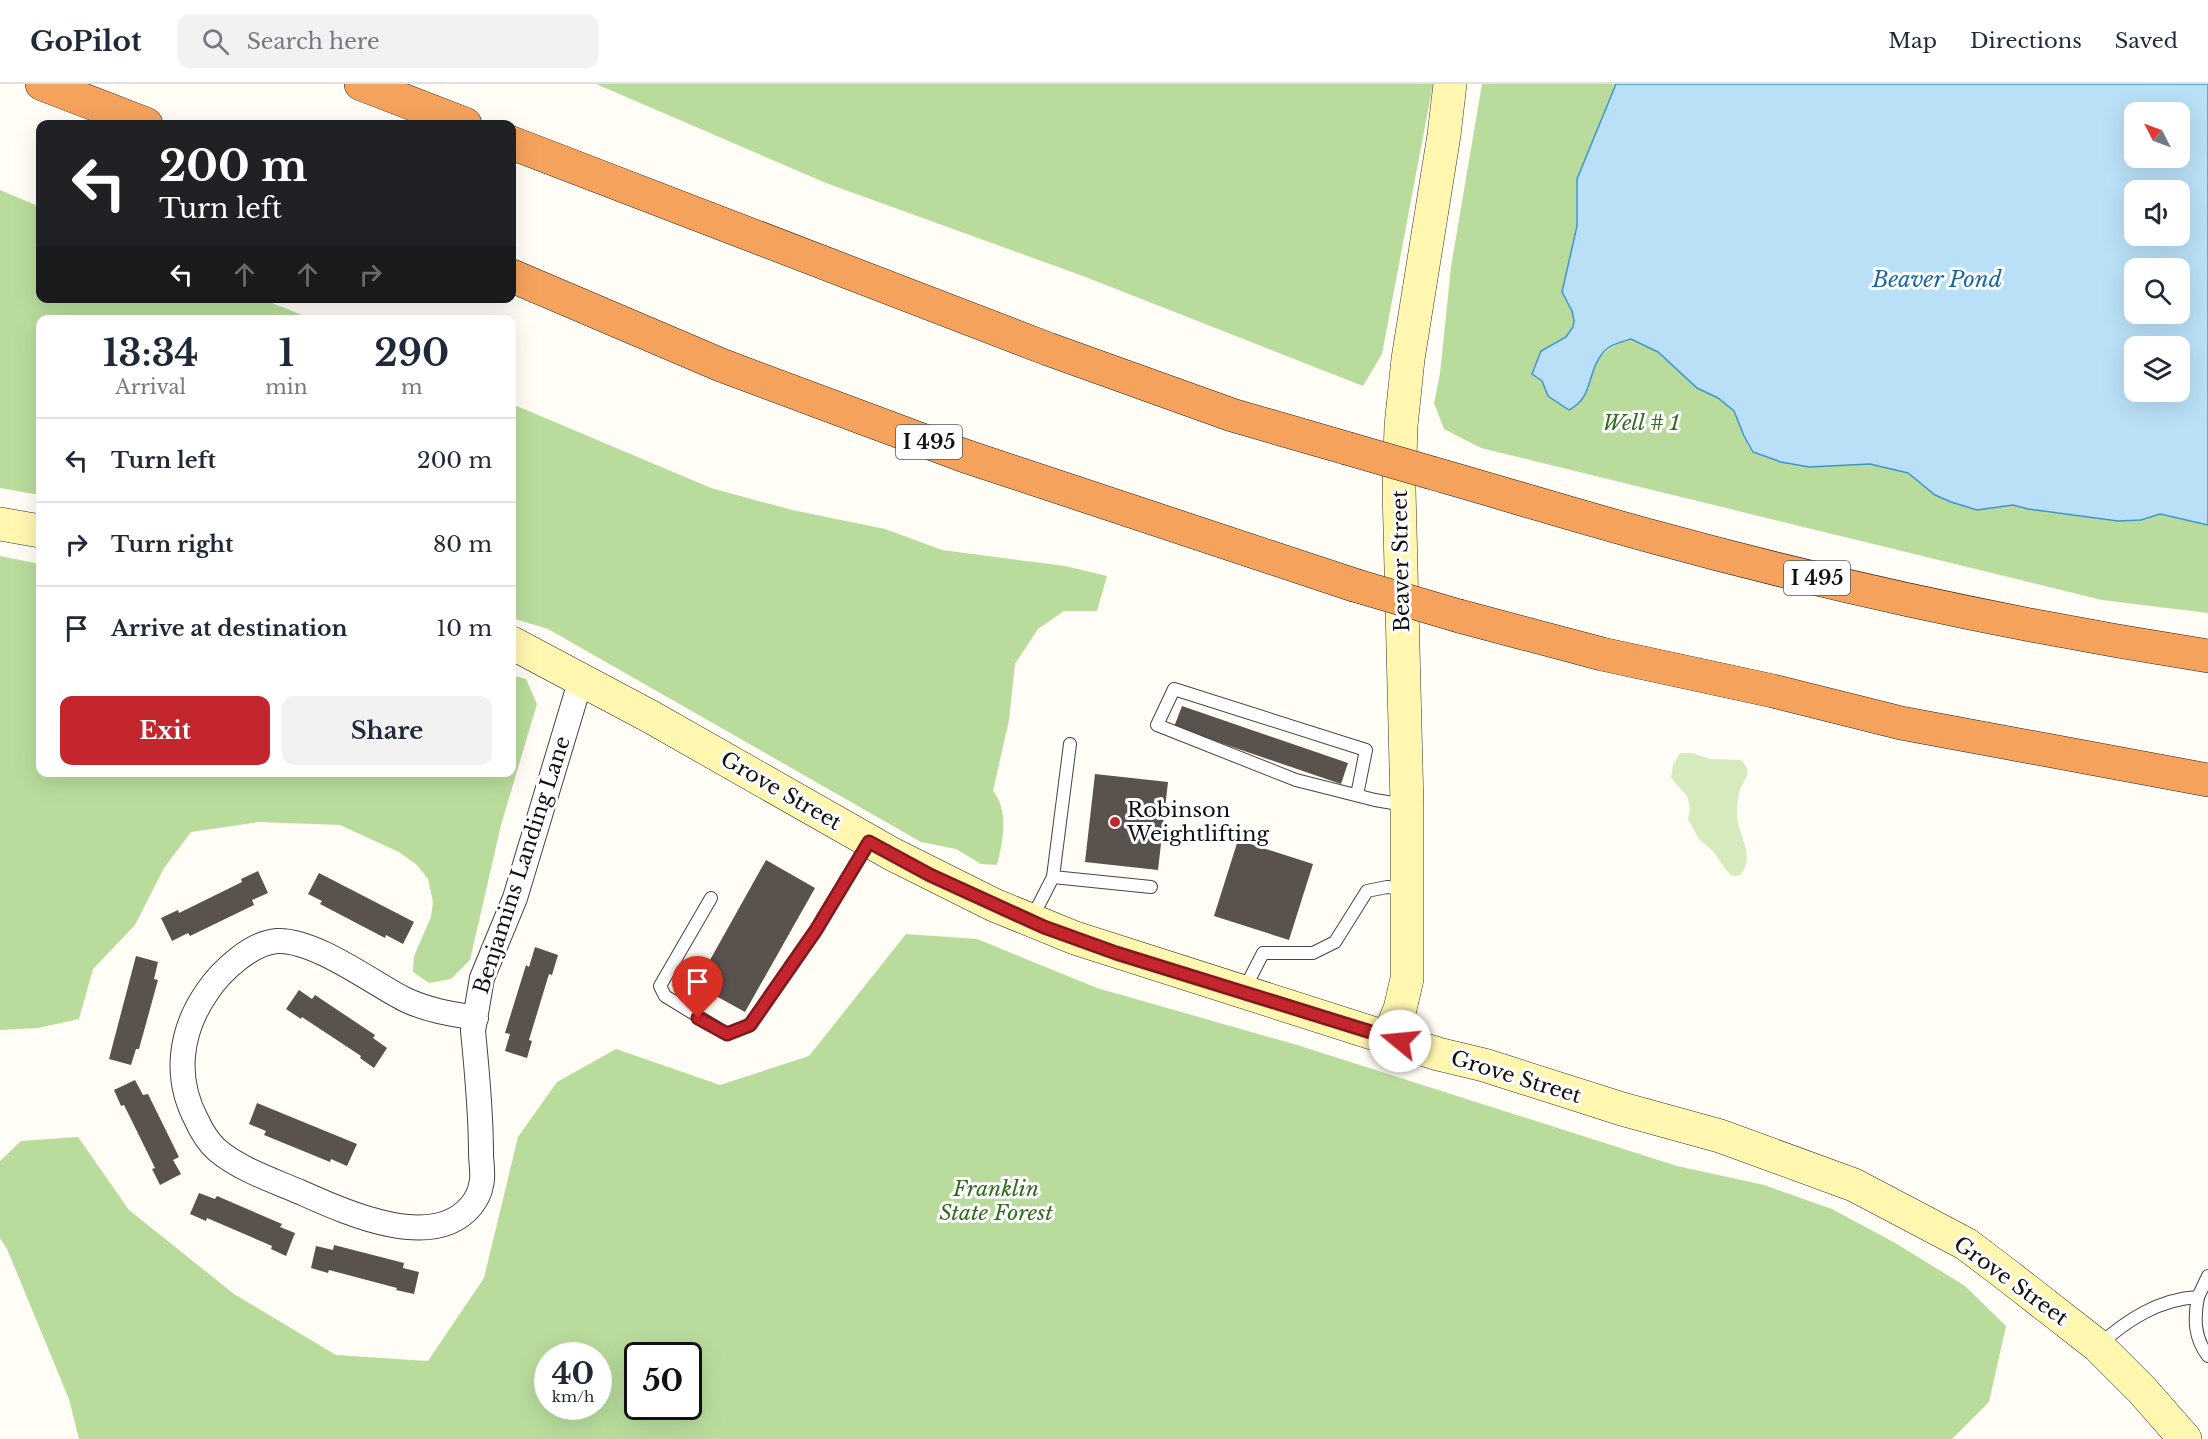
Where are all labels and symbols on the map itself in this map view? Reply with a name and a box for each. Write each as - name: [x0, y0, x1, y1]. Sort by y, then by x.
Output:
- north arrow: [2124, 102, 2190, 168]
- water label: Beaver Pond: [1871, 266, 2003, 293]
- park label: Well # 1: [1602, 410, 1680, 436]
- road number: I 495: [896, 425, 962, 459]
- street label: Beaver Street: [1387, 490, 1415, 632]
- road number: I 495: [1784, 561, 1850, 595]
- street label: Benjamins Landing Lane: [468, 733, 576, 997]
- street label: Grove Street: [716, 746, 846, 836]
- place label: Robinson Weightlifting: [1126, 797, 1269, 847]
- marker: Robinson Weightlifting: [1108, 815, 1122, 829]
- pin: [672, 956, 723, 1018]
- position arrow: [1368, 1009, 1432, 1073]
- street label: Grove Street: [1448, 1045, 1584, 1109]
- park label: Franklin State Forest: [939, 1176, 1053, 1226]
- street label: Grove Street: [1949, 1231, 2073, 1331]
- speed limit sign: 50: [624, 1342, 702, 1420]

